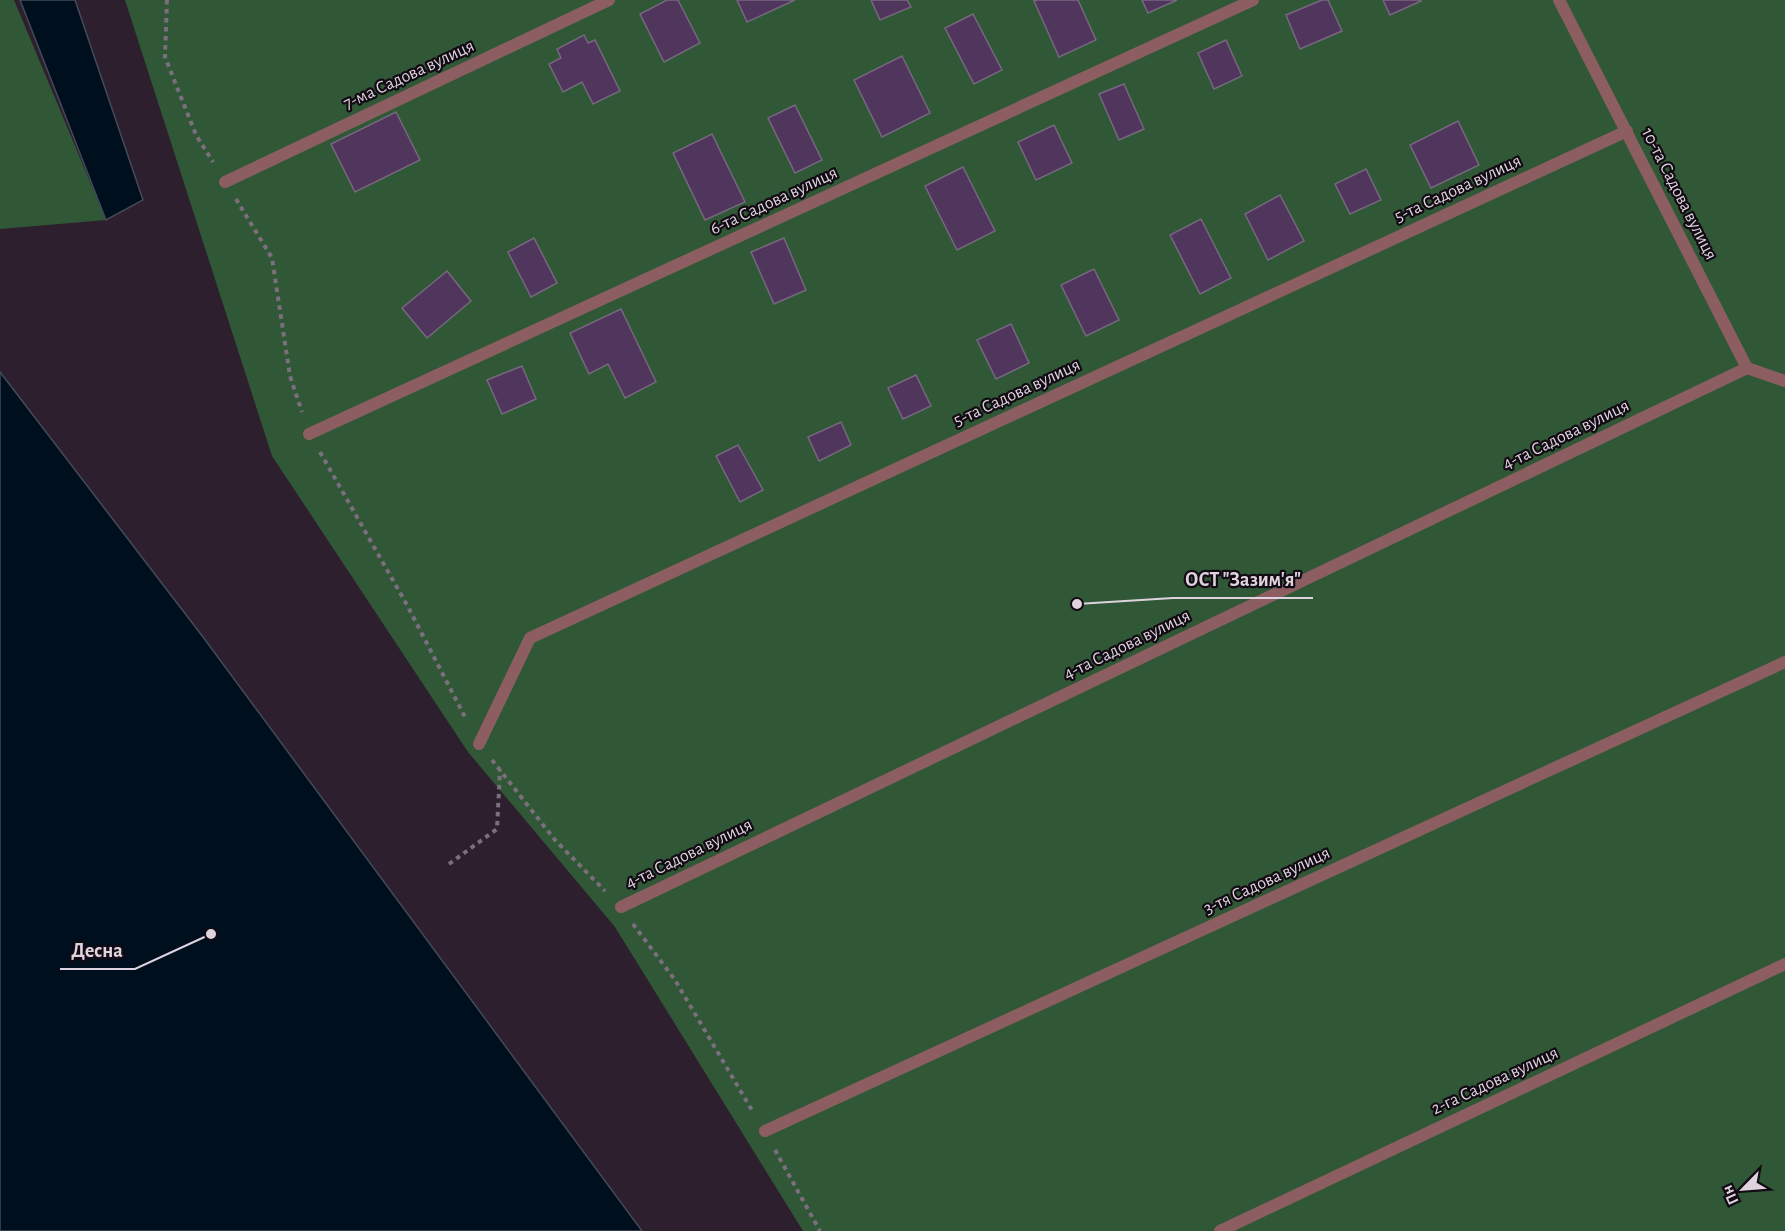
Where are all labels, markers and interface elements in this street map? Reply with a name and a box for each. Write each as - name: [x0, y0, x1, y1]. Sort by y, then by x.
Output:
- street label: 7-ма Садова вулиця: [341, 37, 477, 113]
- street label: 10-та Садова вулиця: [1638, 125, 1720, 263]
- street label: 5-та Садова вулиця: [1392, 152, 1524, 226]
- street label: 6-та Садова вулиця: [708, 164, 840, 238]
- street label: 5-та Садова вулиця: [951, 356, 1083, 430]
- street label: 4-та Садова вулиця: [1500, 397, 1632, 473]
- callout: ОСТ "Зазим'я": [1173, 560, 1313, 598]
- text: ОСТ "Зазим'я": [1185, 570, 1301, 590]
- street label: 4-та Садова вулиця: [1061, 607, 1193, 683]
- street label: 4-та Садова вулиця: [623, 816, 755, 892]
- street label: 3-тя Садова вулиця: [1201, 844, 1333, 918]
- callout: Десна: [60, 931, 135, 969]
- text: Десна: [71, 941, 123, 961]
- street label: 2-га Садова вулиця: [1429, 1044, 1561, 1118]
- north arrow: [1713, 1159, 1773, 1219]
- text: Пн: [1719, 1183, 1742, 1207]

